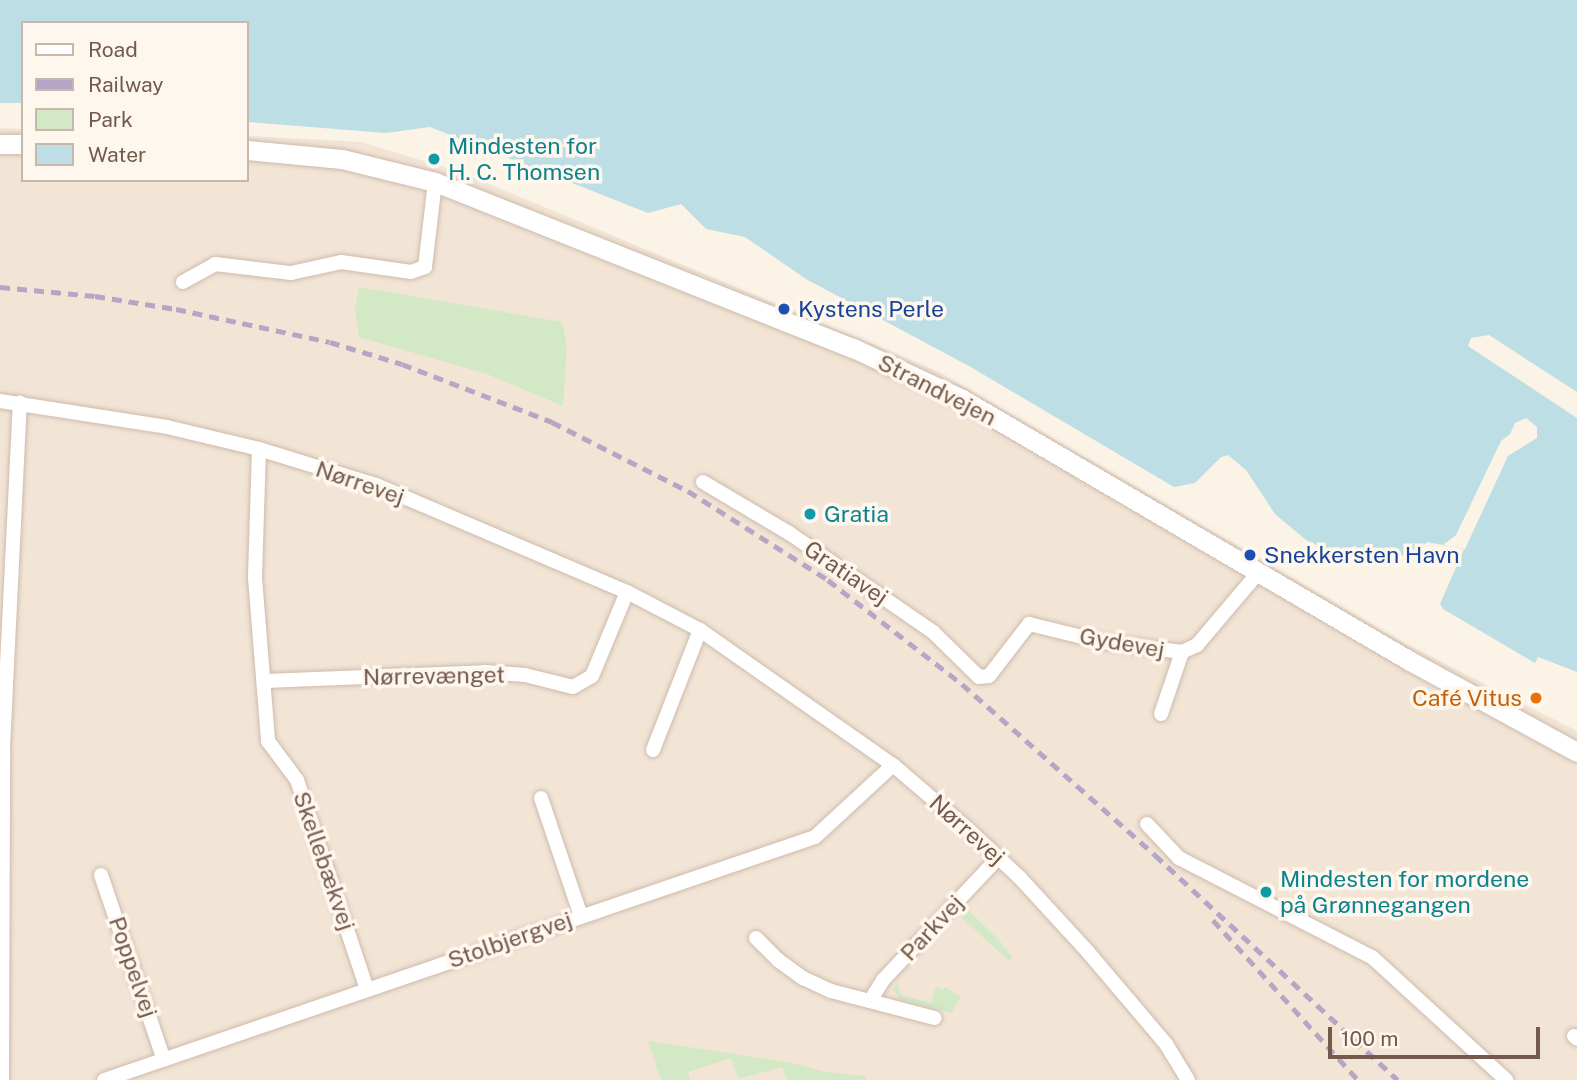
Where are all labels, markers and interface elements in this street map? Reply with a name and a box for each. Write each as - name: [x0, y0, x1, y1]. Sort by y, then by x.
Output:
- legend: [21, 21, 248, 182]
- text: Road: [88, 37, 138, 62]
- text: Railway: [88, 72, 164, 97]
- text: Park: [88, 107, 133, 132]
- place label: Mindesten for H. C. Thomsen: [448, 132, 600, 186]
- text: Water: [88, 142, 146, 167]
- marker: Mindesten for H. C. Thomsen: [426, 151, 442, 167]
- place label: Kystens Perle: [798, 295, 944, 323]
- marker: Kystens Perle: [776, 301, 792, 317]
- street label: Strandvejen: [873, 348, 1001, 432]
- street label: Nørrevej: [312, 455, 408, 511]
- place label: Gratia: [824, 500, 889, 528]
- marker: Gratia: [802, 506, 818, 522]
- street label: Gratiavej: [799, 535, 893, 611]
- place label: Snekkersten Havn: [1264, 541, 1460, 569]
- marker: Snekkersten Havn: [1242, 547, 1258, 563]
- street label: Gydevej: [1077, 622, 1167, 664]
- street label: Nørrevænget: [363, 661, 505, 691]
- place label: Café Vitus: [1411, 684, 1522, 712]
- marker: Café Vitus: [1528, 690, 1544, 706]
- street label: Skellebækvej: [287, 788, 361, 934]
- street label: Nørrevej: [924, 789, 1010, 871]
- place label: Mindesten for mordene på Grønnegangen: [1280, 865, 1529, 919]
- marker: Mindesten for mordene på Grønnegangen: [1258, 884, 1274, 900]
- street label: Parkvej: [895, 889, 969, 967]
- street label: Stolbjergvej: [444, 906, 576, 974]
- street label: Poppelvej: [103, 913, 163, 1021]
- scale bar: [1332, 1014, 1544, 1058]
- text: 100 m: [1341, 1026, 1398, 1051]

